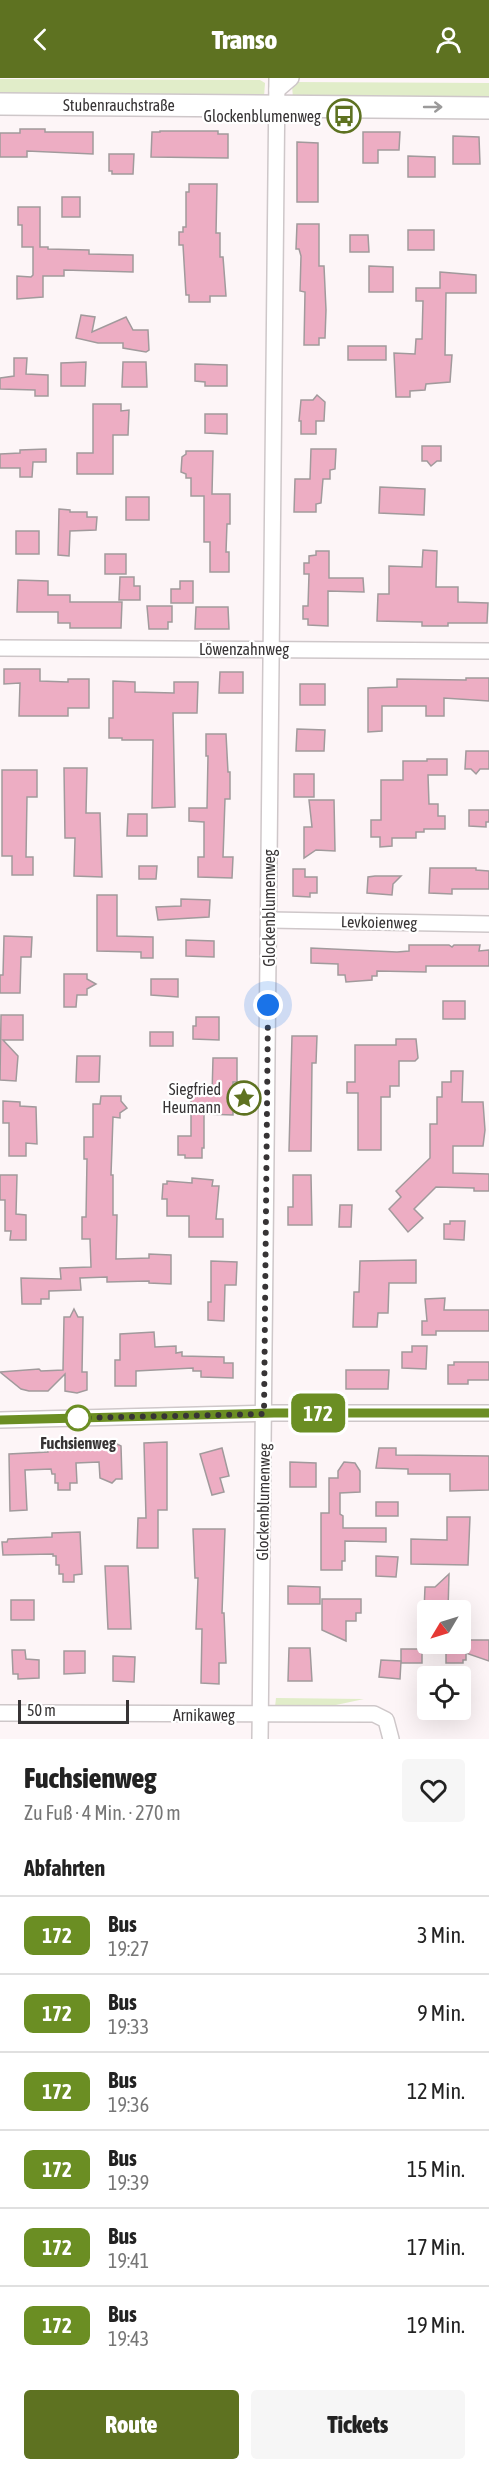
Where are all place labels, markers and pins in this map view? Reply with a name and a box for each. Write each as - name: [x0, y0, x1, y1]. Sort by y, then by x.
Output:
- bus stop icon: Glockenblumenweg: [326, 98, 362, 134]
- place label: Glockenblumenweg: [204, 107, 321, 126]
- place label: Siegfried Heumann: [162, 1080, 221, 1116]
- place icon: Siegfried Heumann: [226, 1080, 262, 1116]
- marker: Fuchsienweg: [65, 1405, 91, 1431]
- place label: Fuchsienweg: [40, 1434, 116, 1452]

